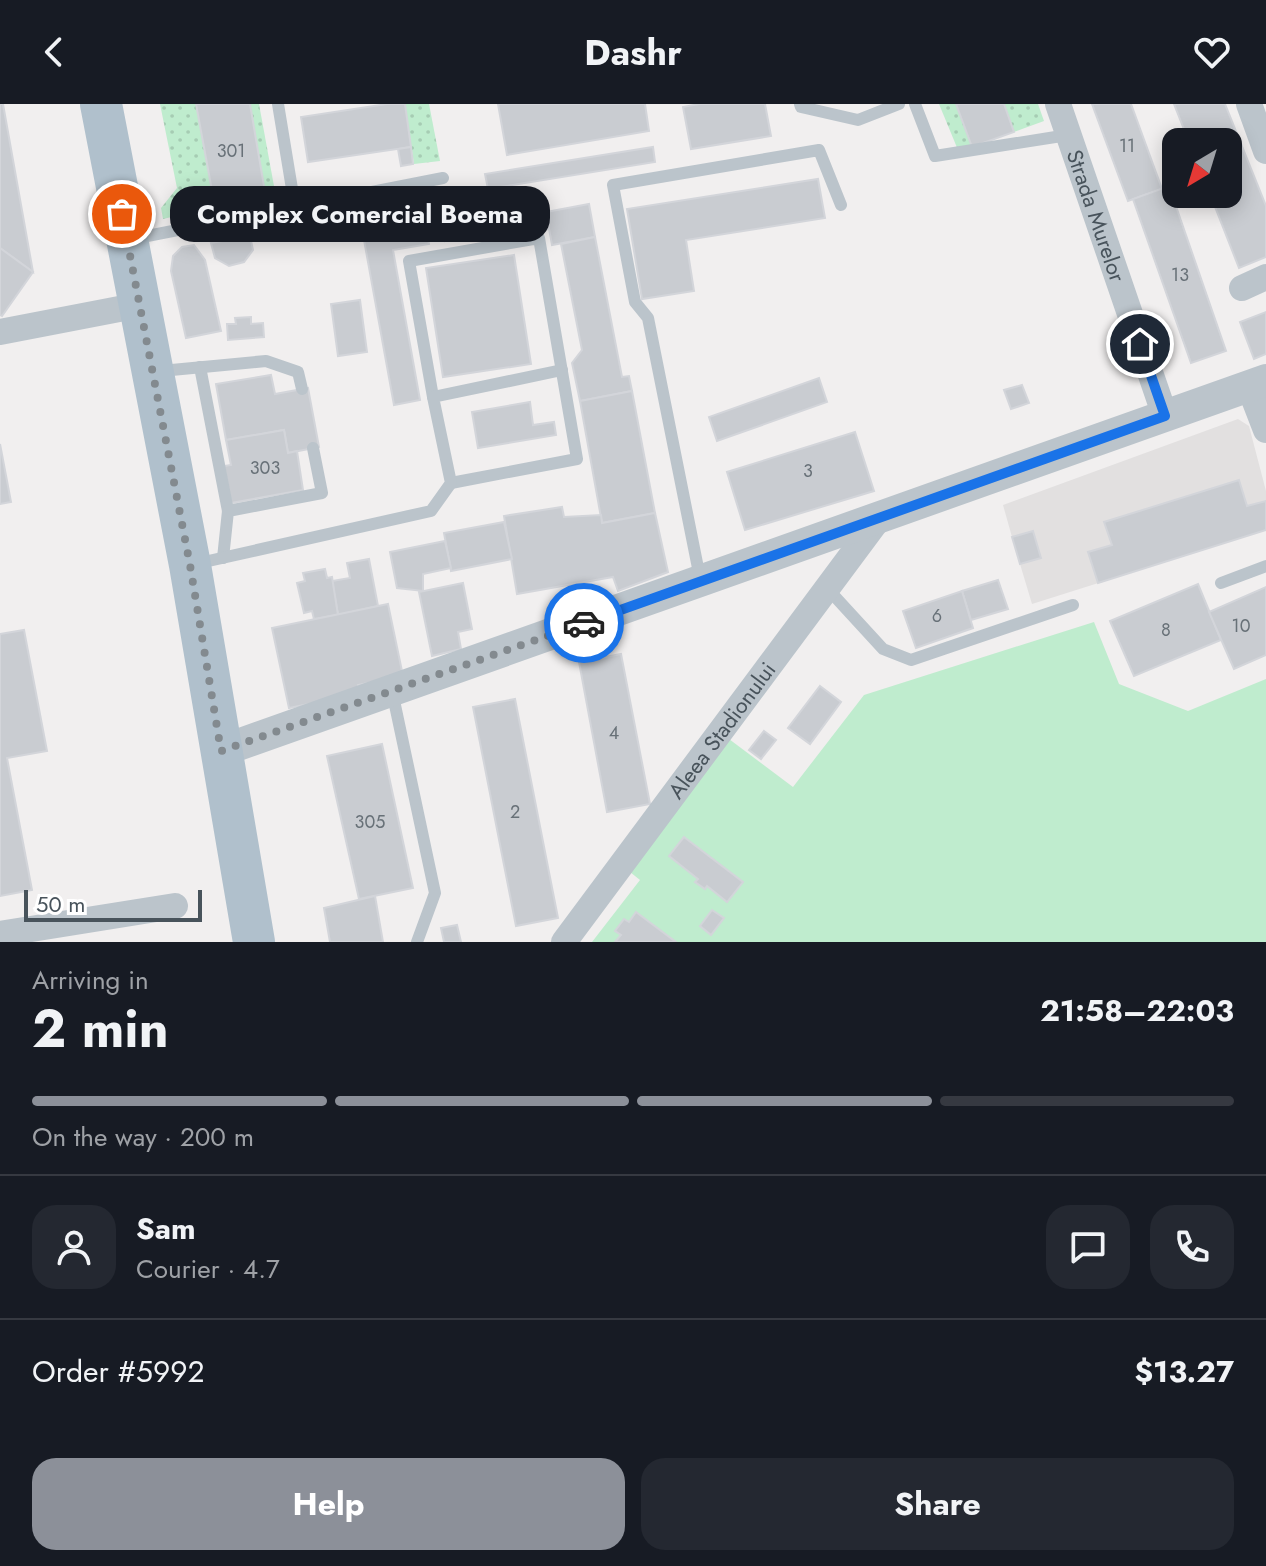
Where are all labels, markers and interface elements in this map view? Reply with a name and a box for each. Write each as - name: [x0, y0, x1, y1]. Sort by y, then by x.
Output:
- text: Dashr: [584, 26, 682, 78]
- icon: back: [32, 30, 76, 74]
- icon: heart: [1190, 30, 1234, 74]
- north arrow: [1162, 128, 1242, 208]
- map controls: [1162, 128, 1242, 208]
- house number: 11: [1119, 133, 1135, 159]
- house number: 301: [217, 138, 245, 164]
- street label: Strada Murelor: [1059, 145, 1134, 286]
- pin: [88, 180, 156, 248]
- callout: Complex Comercial Boema: [170, 186, 550, 242]
- icon: bag: [100, 192, 144, 236]
- text: Complex Comercial Boema: [197, 195, 523, 233]
- house number: 13: [1171, 262, 1189, 288]
- pin: [1106, 310, 1174, 378]
- icon: home: [1118, 322, 1162, 366]
- house number: 303: [250, 455, 280, 481]
- house number: 3: [803, 458, 813, 484]
- courier: [544, 583, 624, 663]
- icon: car: [562, 601, 606, 645]
- house number: 6: [932, 603, 942, 629]
- house number: 10: [1232, 613, 1251, 639]
- house number: 8: [1161, 617, 1171, 643]
- street label: Aleea Stadionului: [660, 655, 783, 805]
- house number: 4: [609, 720, 619, 746]
- house number: 2: [510, 799, 520, 825]
- house number: 305: [355, 809, 385, 835]
- scale bar: [24, 886, 202, 922]
- text: 50 m: [36, 888, 85, 920]
- text: Arriving in: [32, 961, 149, 999]
- text: 21:58–22:03: [1040, 989, 1234, 1032]
- text: 2 min: [32, 991, 169, 1067]
- text: On the way · 200 m: [32, 1118, 254, 1156]
- button: person: [32, 1205, 116, 1289]
- button: chat: [1046, 1205, 1130, 1289]
- button: phone: [1150, 1205, 1234, 1289]
- text: Sam: [136, 1207, 196, 1250]
- text: Courier · 4.7: [136, 1250, 280, 1288]
- text: Order #5992: [32, 1350, 205, 1393]
- text: $13.27: [1134, 1350, 1234, 1393]
- button: Help: [32, 1458, 625, 1550]
- button: Share: [641, 1458, 1234, 1550]

